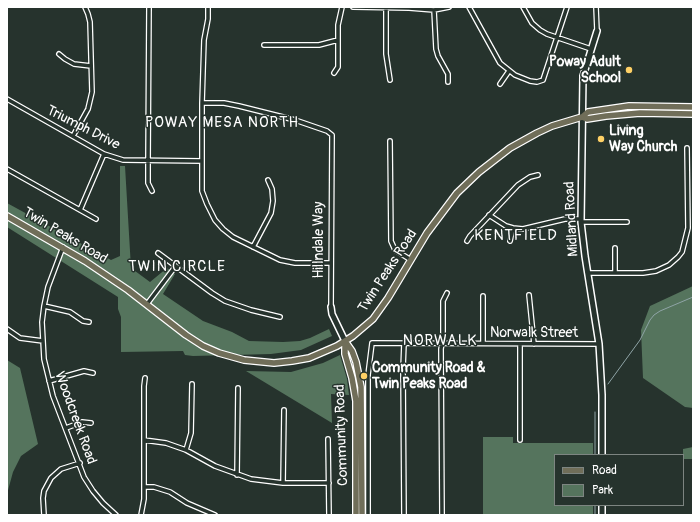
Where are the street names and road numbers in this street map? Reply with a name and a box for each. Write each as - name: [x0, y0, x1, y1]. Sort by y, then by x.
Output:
- street label: Triumph Drive: [44, 102, 122, 154]
- street label: Midland Road: [562, 181, 582, 257]
- street label: Hillndale Way: [311, 201, 327, 279]
- street label: Twin Peaks Road: [20, 204, 110, 268]
- street label: Twin Peaks Road: [355, 226, 421, 316]
- street label: Norwalk Street: [490, 325, 578, 341]
- street label: Woodcreek Road: [50, 369, 100, 467]
- street label: Community Road: [332, 384, 352, 486]

